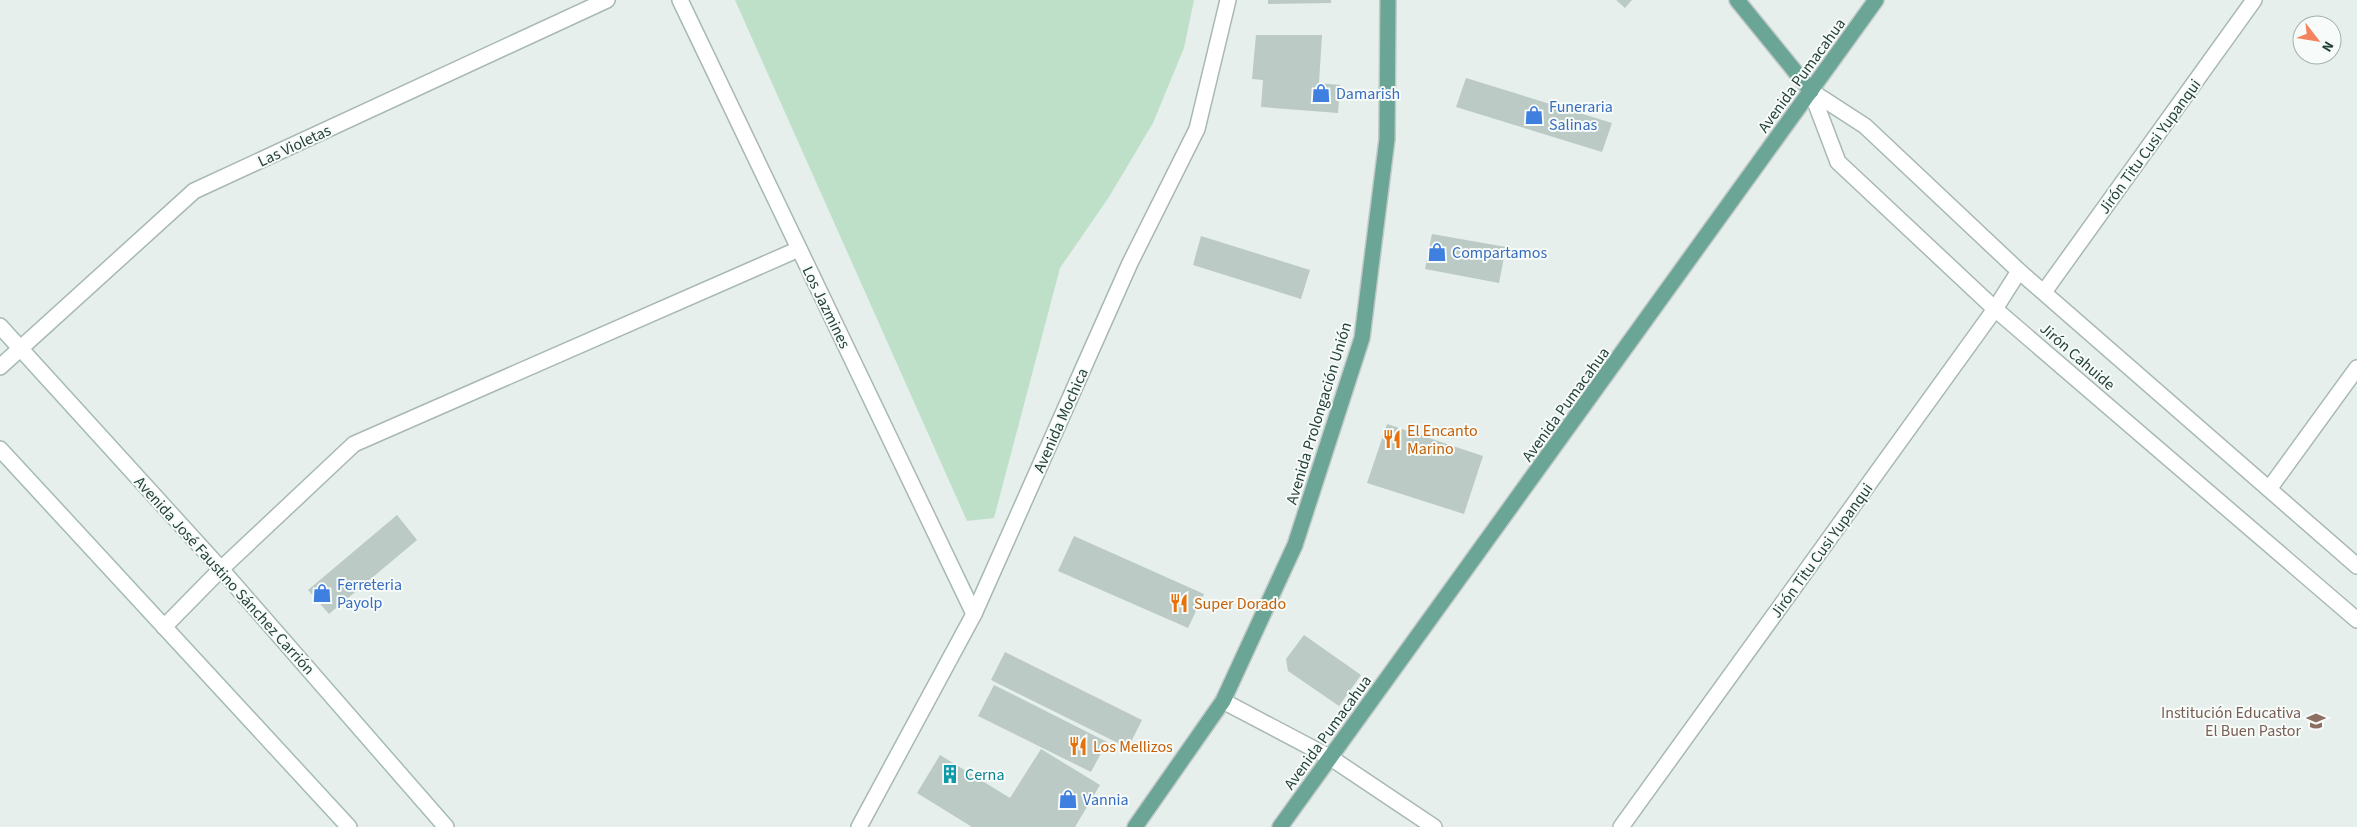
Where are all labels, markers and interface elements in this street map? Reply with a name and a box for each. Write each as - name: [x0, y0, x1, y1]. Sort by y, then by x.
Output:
- street label: Avenida Pumacahua: [1753, 14, 1851, 137]
- north arrow: [2292, 15, 2342, 65]
- text: N: [2316, 37, 2338, 55]
- street label: Jirón Titu Cusi Yupanqui: [2093, 75, 2206, 218]
- shop icon: Damarish: [1310, 82, 1332, 104]
- place label: Damarish: [1336, 83, 1400, 105]
- place label: Funeraria Salinas: [1549, 96, 1613, 136]
- shop icon: Funeraria Salinas: [1523, 104, 1545, 126]
- street label: Las Violetas: [254, 119, 335, 172]
- shop icon: Compartamos: [1426, 241, 1448, 263]
- place label: Compartamos: [1452, 242, 1547, 264]
- street label: Los Jazmines: [797, 263, 856, 353]
- street label: Jirón Cahuide: [2035, 318, 2120, 396]
- street label: Avenida Prolongación Unión: [1281, 319, 1357, 507]
- street label: Avenida Pumacahua: [1517, 343, 1615, 466]
- street label: Avenida Mochica: [1028, 365, 1094, 476]
- place label: El Encanto Marino: [1407, 420, 1478, 460]
- restaurant icon: El Encanto Marino: [1381, 428, 1403, 450]
- street label: Avenida José Faustino Sánchez Carrión: [129, 472, 320, 680]
- street label: Jirón Titu Cusi Yupanqui: [1765, 479, 1878, 622]
- place label: Ferreteria Payolp: [337, 574, 402, 614]
- shop icon: Ferreteria Payolp: [311, 582, 333, 604]
- restaurant icon: Super Dorado: [1168, 592, 1190, 614]
- place label: Super Dorado: [1194, 593, 1286, 615]
- street label: Avenida Pumacahua: [1279, 671, 1377, 794]
- place label: Institución Educativa El Buen Pastor: [2161, 702, 2301, 742]
- school or university icon: Institución Educativa El Buen Pastor: [2305, 710, 2327, 732]
- restaurant icon: Los Mellizos: [1067, 735, 1089, 757]
- place label: Los Mellizos: [1093, 736, 1173, 758]
- building icon: Cerna: [939, 763, 961, 785]
- place label: Cerna: [965, 764, 1004, 786]
- shop icon: Vannia: [1057, 788, 1079, 810]
- place label: Vannia: [1083, 789, 1128, 811]

